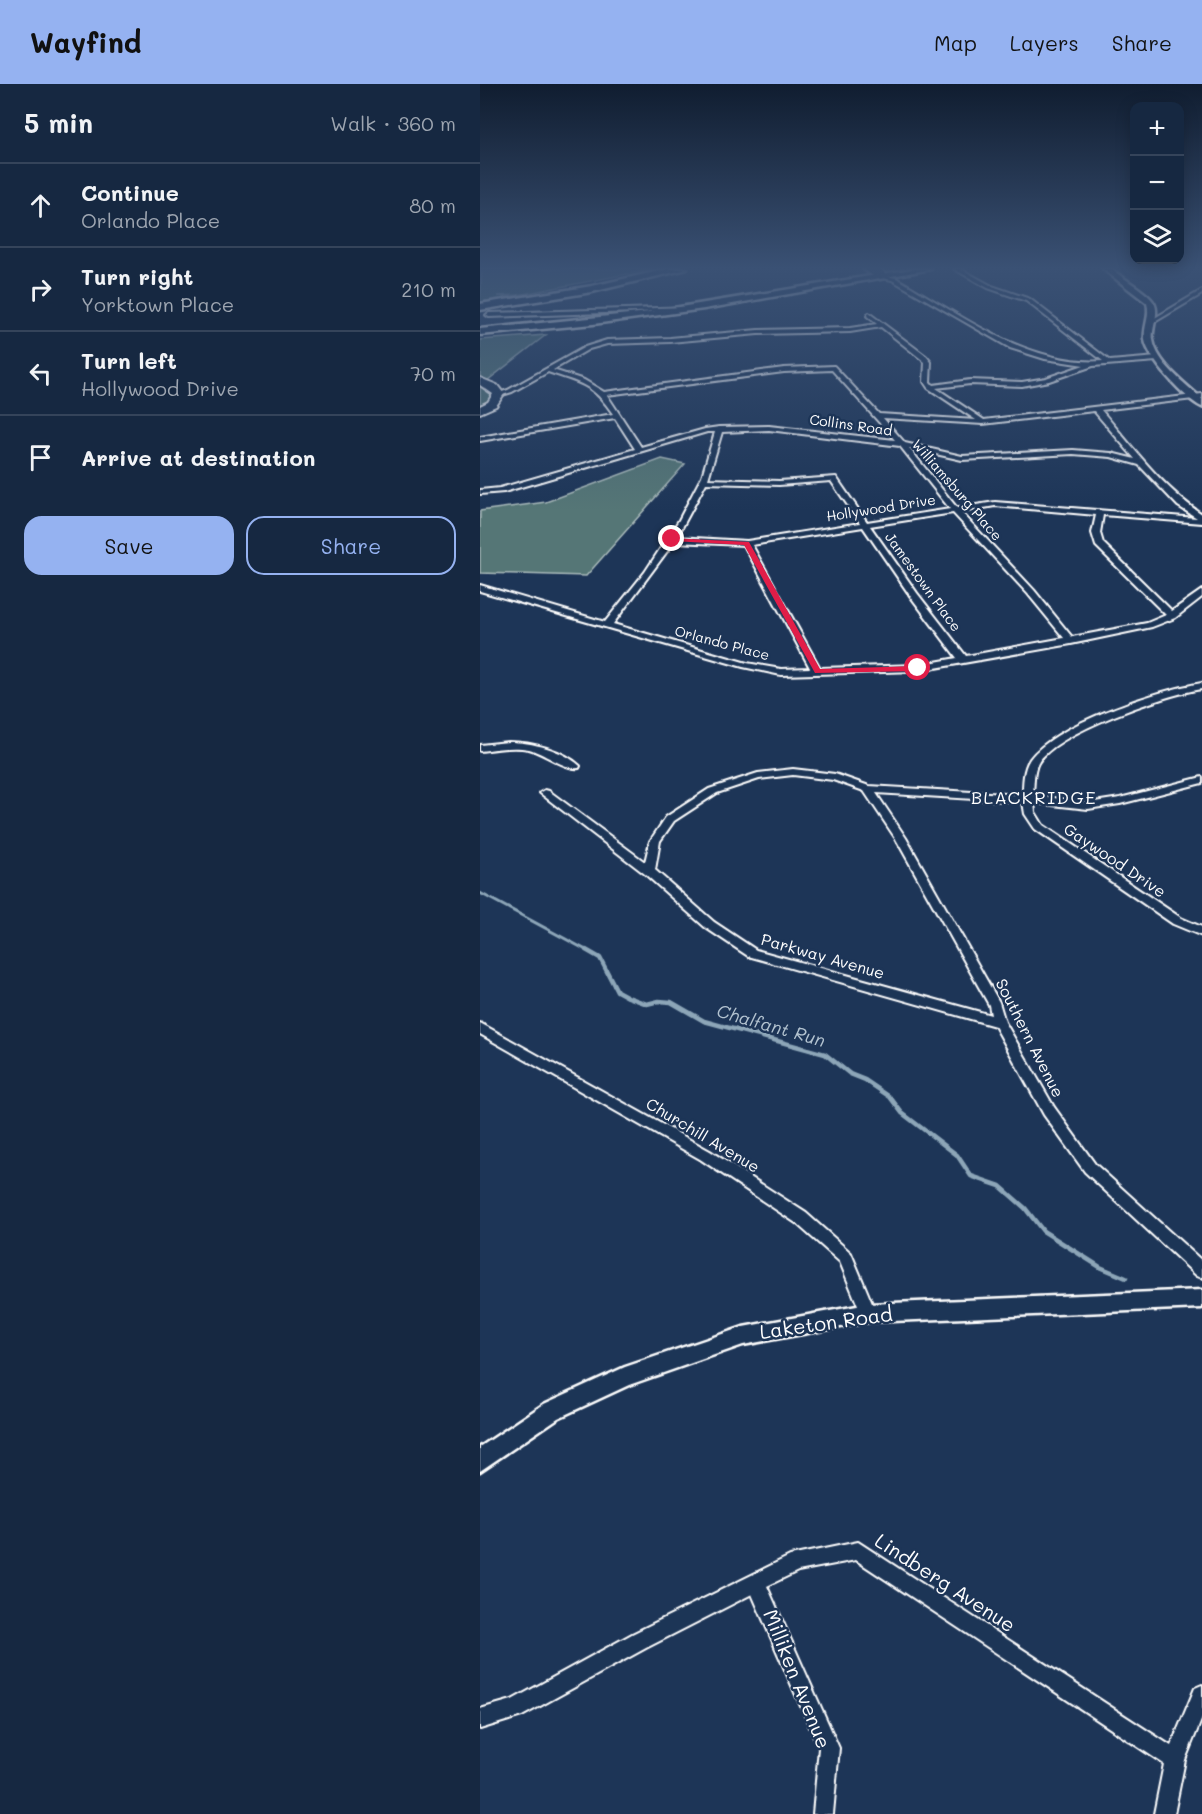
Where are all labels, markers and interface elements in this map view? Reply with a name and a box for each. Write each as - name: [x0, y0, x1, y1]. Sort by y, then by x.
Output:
- text: Wayfind: [30, 24, 141, 60]
- text: Map: [934, 29, 977, 56]
- text: Layers: [1010, 29, 1079, 56]
- text: Share: [1112, 29, 1172, 56]
- map controls: [1130, 102, 1184, 264]
- button: +: [1130, 102, 1184, 156]
- text: 5 min: [24, 106, 93, 140]
- text: Walk · 360 m: [330, 110, 456, 136]
- button: −: [1130, 156, 1184, 210]
- text: Continue: [81, 178, 179, 207]
- icon: ahead: [24, 189, 57, 222]
- text: 80 m: [409, 192, 456, 218]
- text: Orlando Place: [81, 207, 220, 233]
- button: layers: [1130, 210, 1184, 264]
- text: Turn right: [81, 262, 193, 291]
- icon: right: [24, 273, 57, 306]
- text: 210 m: [401, 276, 456, 302]
- text: Yorktown Place: [81, 291, 234, 317]
- text: Turn left: [81, 346, 177, 375]
- icon: left: [24, 357, 57, 390]
- text: 70 m: [410, 360, 456, 386]
- text: Hollywood Drive: [81, 375, 239, 401]
- street label: Collins Road: [808, 409, 894, 440]
- street label: Williamsburg Place: [908, 435, 1007, 544]
- icon: arrive: [24, 441, 57, 474]
- text: Arrive at destination: [81, 443, 316, 472]
- street label: Hollywood Drive: [825, 489, 937, 526]
- button: Save: [24, 516, 234, 575]
- button: Share: [246, 516, 456, 575]
- route end: [658, 525, 684, 551]
- street label: Jamestown Place: [881, 528, 966, 635]
- street label: Orlando Place: [673, 621, 772, 664]
- route start: [904, 654, 930, 680]
- district label: BLACKRIDGE: [971, 785, 1097, 809]
- street label: Gaywood Drive: [1060, 818, 1171, 902]
- street label: Parkway Avenue: [759, 928, 887, 983]
- street label: Southern Avenue: [991, 975, 1069, 1101]
- water label: Chalfant Run: [714, 998, 828, 1052]
- street label: Churchill Avenue: [643, 1092, 764, 1177]
- street label: Laketon Road: [758, 1300, 894, 1344]
- street label: Lindberg Avenue: [870, 1527, 1021, 1637]
- street label: Milliken Avenue: [758, 1605, 838, 1752]

